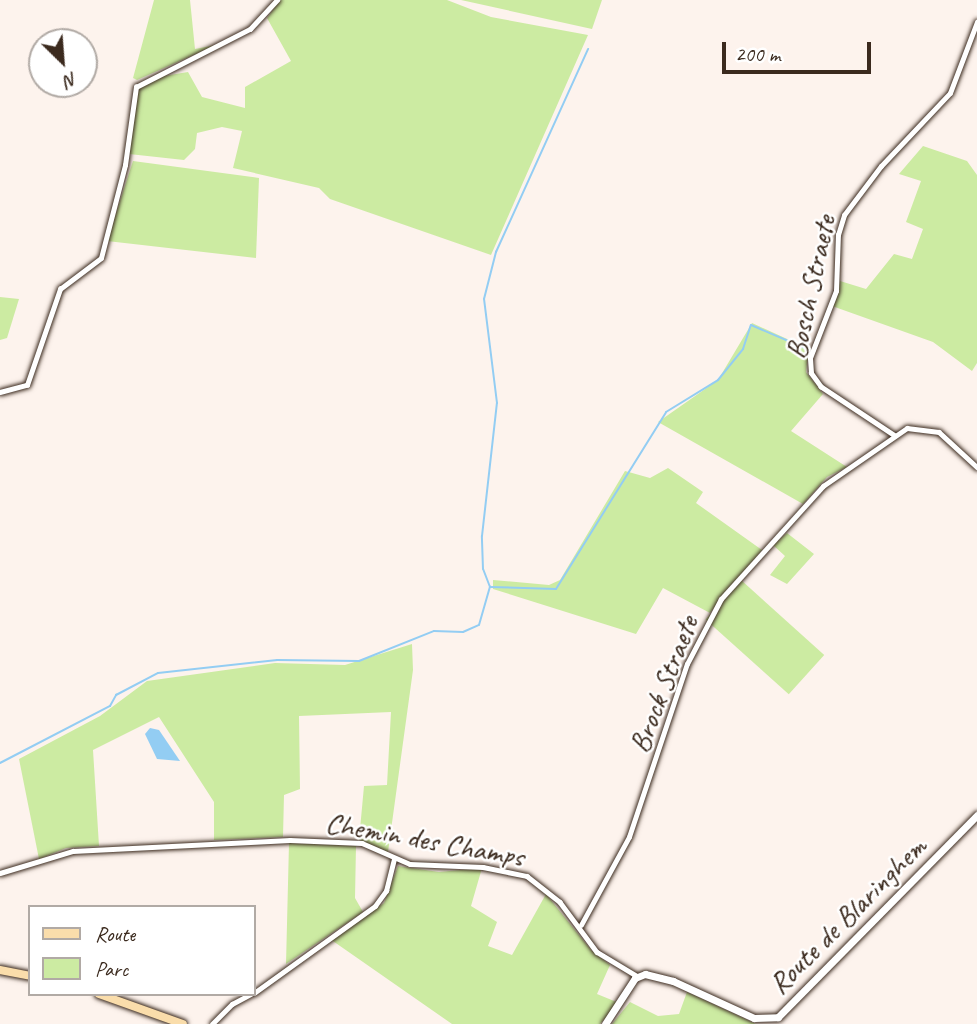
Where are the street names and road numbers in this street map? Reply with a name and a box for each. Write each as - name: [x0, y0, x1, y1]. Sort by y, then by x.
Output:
- street label: Bosch Straete: [777, 212, 843, 362]
- street label: Brock Straete: [620, 610, 706, 758]
- street label: Chemin des Champs: [322, 804, 528, 874]
- street label: Route de Blaringhem: [761, 829, 933, 1001]

